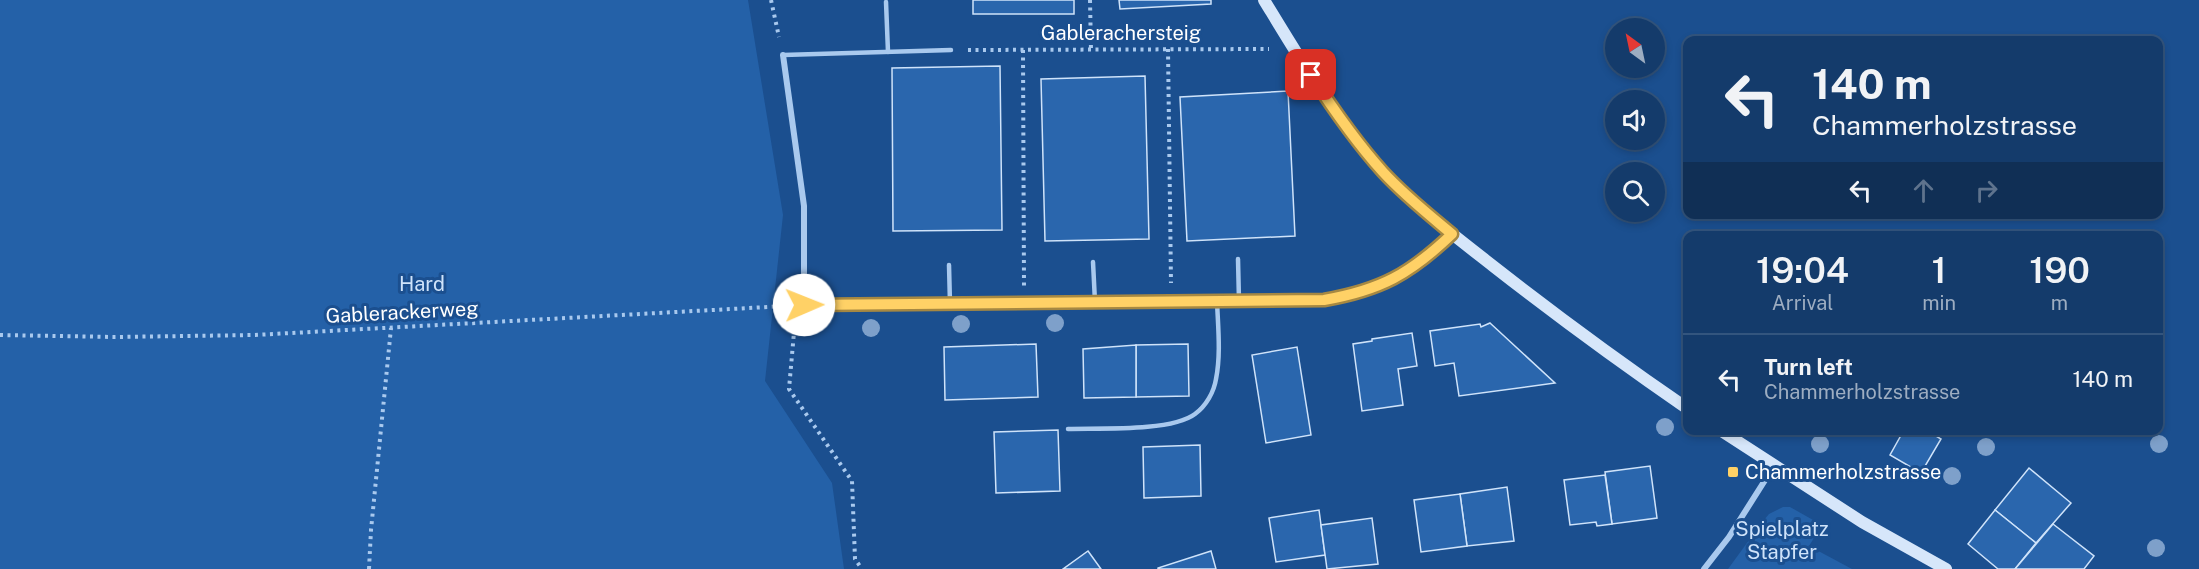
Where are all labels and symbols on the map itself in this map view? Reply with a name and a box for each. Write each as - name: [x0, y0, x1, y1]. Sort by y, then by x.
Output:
- north arrow: [1605, 18, 1665, 78]
- street label: Gablerachersteig: [1041, 21, 1201, 45]
- pin: [1285, 49, 1336, 100]
- park label: Hard: [399, 272, 445, 296]
- position arrow: [772, 273, 836, 337]
- street label: Gablerackerweg: [325, 296, 479, 328]
- place label: Chammerholzstrasse: [1745, 460, 1941, 484]
- marker: Chammerholzstrasse: [1726, 465, 1740, 479]
- park label: Spielplatz Stapfer: [1735, 517, 1829, 564]

